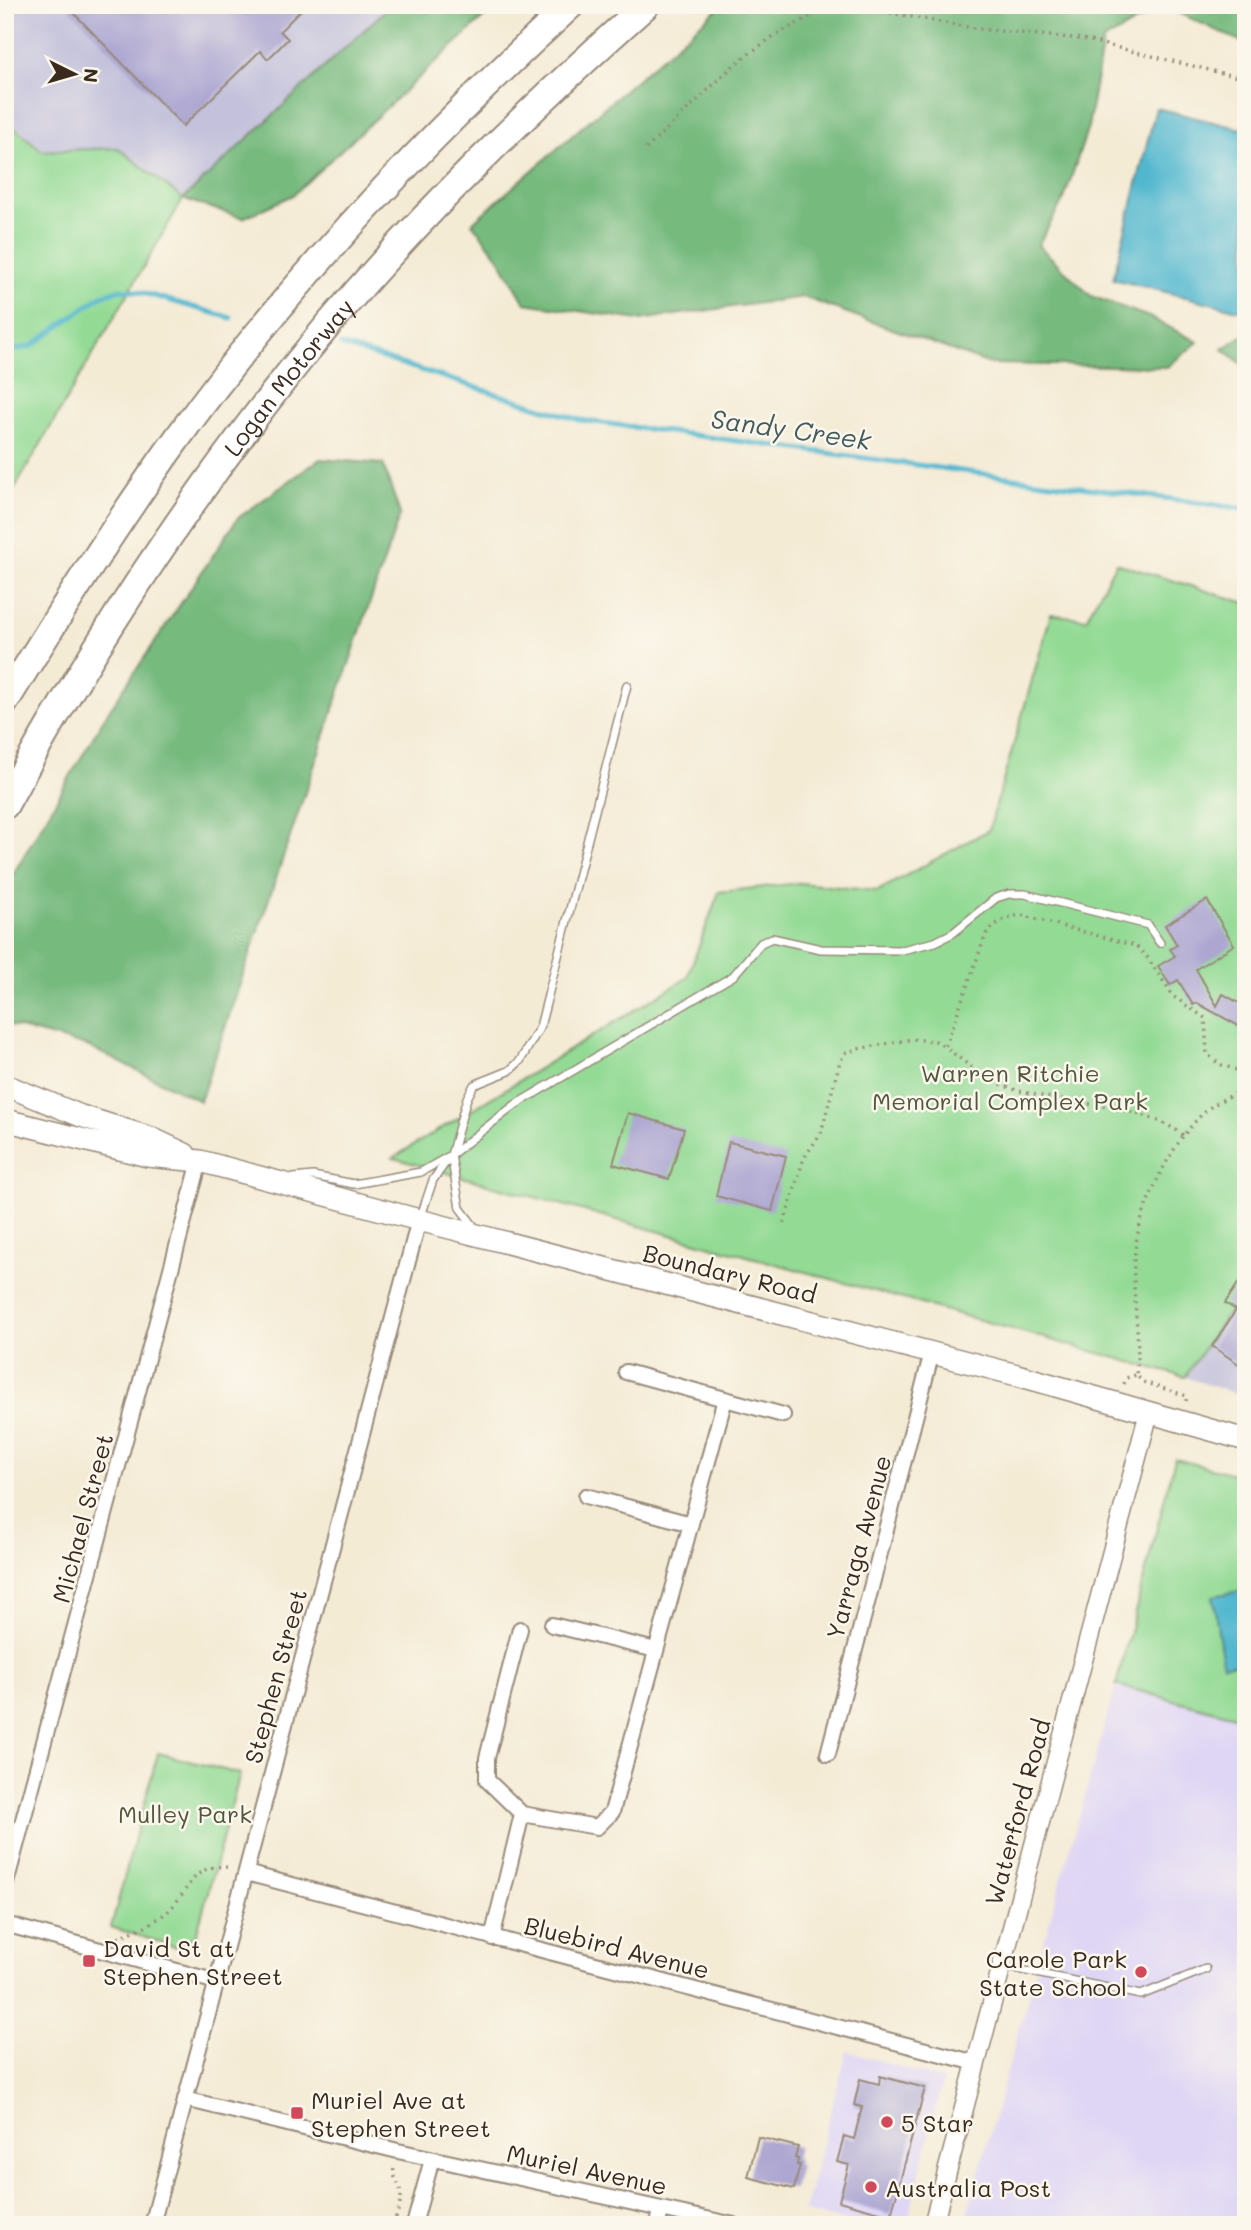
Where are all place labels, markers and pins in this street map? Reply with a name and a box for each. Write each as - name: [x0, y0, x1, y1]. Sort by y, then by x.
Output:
- place label: David St at Stephen Street: [103, 1932, 283, 1991]
- place label: Carole Park State School: [979, 1943, 1127, 2002]
- marker: David St at Stephen Street: [81, 1953, 97, 1969]
- marker: Carole Park State School: [1133, 1964, 1149, 1980]
- place label: Muriel Ave at Stephen Street: [311, 2084, 491, 2143]
- marker: Muriel Ave at Stephen Street: [289, 2105, 305, 2121]
- place label: 5 Star: [901, 2107, 974, 2138]
- marker: 5 Star: [879, 2114, 895, 2130]
- place label: Australia Post: [885, 2172, 1051, 2203]
- marker: Australia Post: [863, 2179, 879, 2195]

